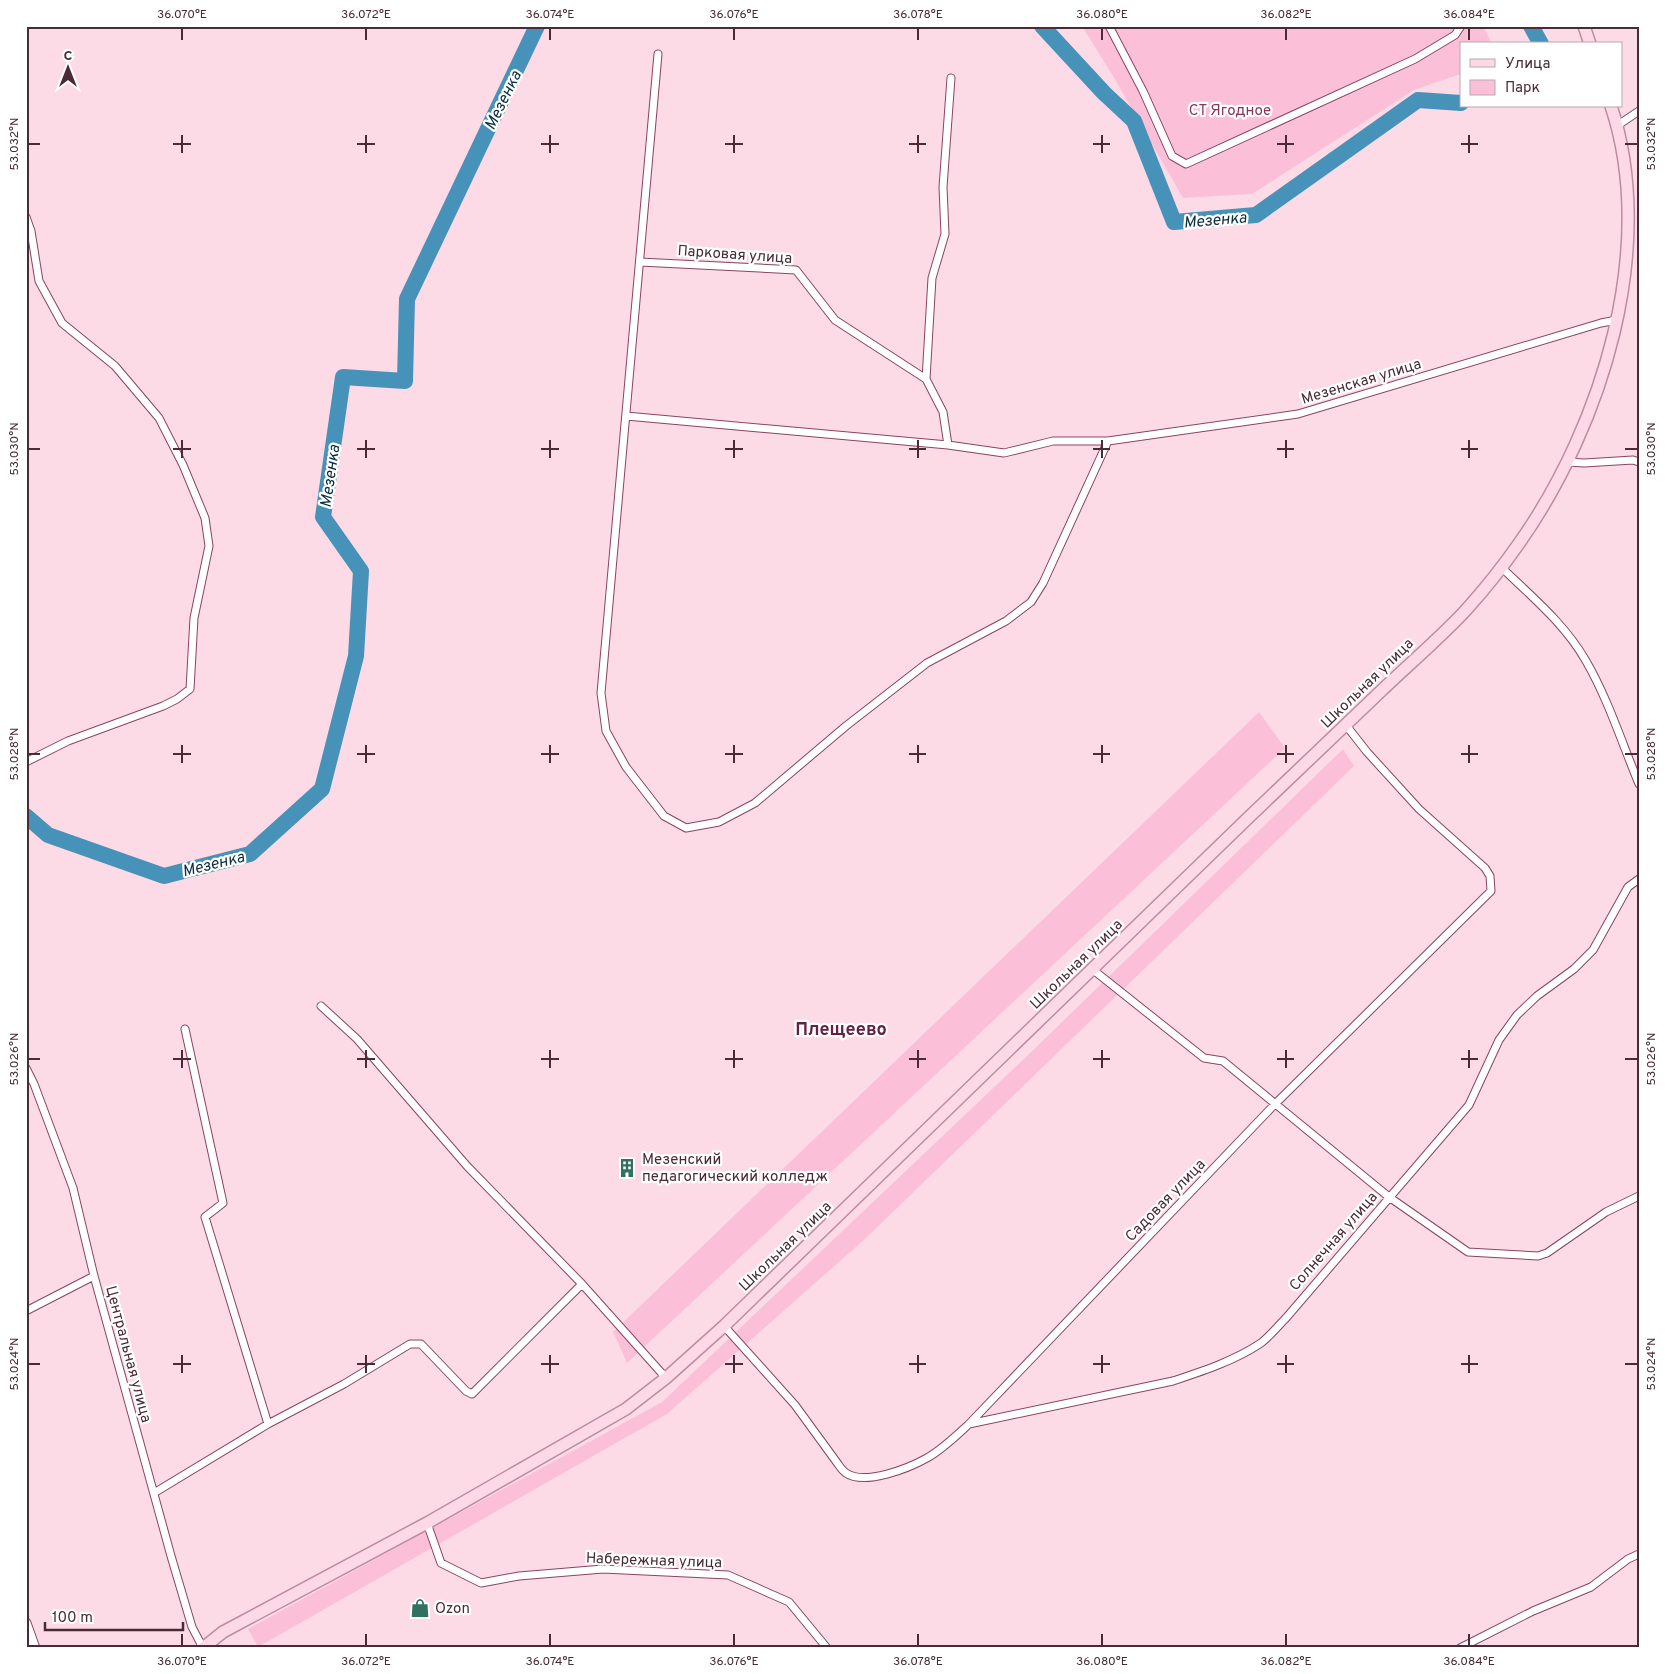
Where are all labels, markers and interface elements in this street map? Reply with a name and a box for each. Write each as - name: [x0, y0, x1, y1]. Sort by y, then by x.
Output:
- text: 36.070°E: [157, 7, 207, 23]
- text: 36.072°E: [341, 7, 391, 23]
- text: 36.074°E: [525, 7, 575, 23]
- text: 36.076°E: [709, 7, 759, 23]
- text: 36.078°E: [893, 7, 943, 23]
- text: 36.080°E: [1076, 7, 1128, 23]
- text: 36.082°E: [1260, 7, 1312, 23]
- text: 36.084°E: [1443, 7, 1495, 23]
- north arrow: [42, 42, 92, 92]
- legend: [1460, 42, 1622, 108]
- text: С: [64, 48, 73, 65]
- text: Улица: [1505, 55, 1550, 74]
- water label: Мезенка: [481, 67, 527, 134]
- text: Парк: [1505, 79, 1540, 98]
- park label: СТ Ягодное: [1189, 102, 1271, 121]
- text: 53.032°N: [7, 118, 23, 170]
- text: 53.032°N: [1644, 118, 1660, 170]
- water label: Мезенка: [1183, 208, 1248, 234]
- street label: Парковая улица: [677, 242, 793, 269]
- street label: Мезенская улица: [1299, 355, 1424, 410]
- text: 53.030°N: [7, 422, 23, 476]
- text: 53.030°N: [1644, 422, 1660, 476]
- water label: Мезенка: [317, 443, 345, 509]
- street label: Школьная улица: [1318, 635, 1418, 733]
- text: 53.028°N: [7, 727, 23, 781]
- text: 53.028°N: [1644, 727, 1660, 781]
- water label: Мезенка: [180, 847, 247, 882]
- street label: Школьная улица: [1027, 916, 1127, 1014]
- district label: Плещеево: [795, 1019, 887, 1042]
- text: 53.026°N: [7, 1033, 23, 1085]
- text: 53.026°N: [1644, 1033, 1660, 1085]
- place label: Мезенский педагогический колледж: [642, 1151, 828, 1187]
- street label: Садовая улица: [1122, 1156, 1210, 1246]
- building icon: Мезенский педагогический колледж: [616, 1157, 638, 1179]
- street label: Солнечная улица: [1286, 1188, 1382, 1295]
- street label: Школьная улица: [736, 1198, 836, 1296]
- street label: Центральная улица: [100, 1284, 155, 1425]
- text: 53.024°N: [7, 1337, 23, 1391]
- text: 53.024°N: [1644, 1337, 1660, 1391]
- street label: Набережная улица: [586, 1550, 722, 1573]
- shop icon: Ozon: [409, 1597, 431, 1619]
- scale bar: [45, 1599, 182, 1631]
- place label: Ozon: [435, 1600, 470, 1619]
- text: 100 m: [52, 1609, 93, 1628]
- text: 36.070°E: [157, 1654, 207, 1670]
- text: 36.072°E: [341, 1654, 391, 1670]
- text: 36.074°E: [525, 1654, 575, 1670]
- text: 36.076°E: [709, 1654, 759, 1670]
- text: 36.078°E: [893, 1654, 943, 1670]
- text: 36.080°E: [1076, 1654, 1128, 1670]
- text: 36.082°E: [1260, 1654, 1312, 1670]
- text: 36.084°E: [1443, 1654, 1495, 1670]

